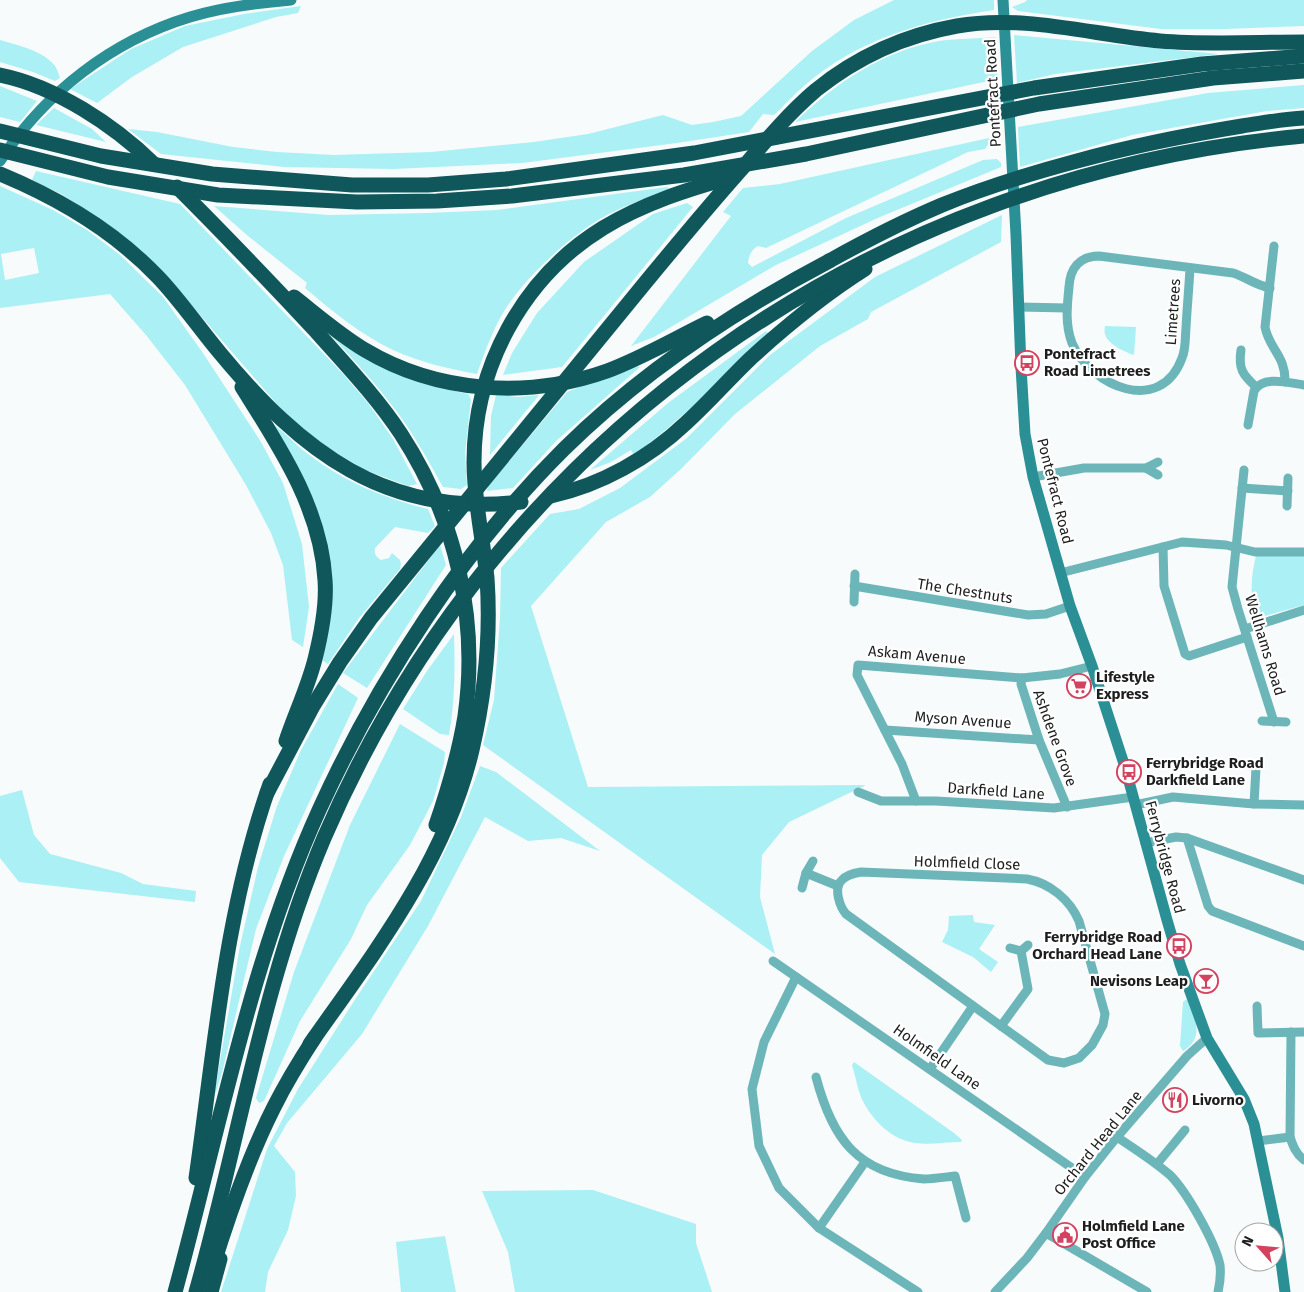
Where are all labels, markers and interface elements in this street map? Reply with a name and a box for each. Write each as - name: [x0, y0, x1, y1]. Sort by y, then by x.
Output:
- street label: Pontefract Road: [981, 38, 1005, 148]
- street label: Limetrees: [1162, 278, 1184, 346]
- place label: Pontefract Road Limetrees: [1044, 345, 1150, 380]
- bus stop icon: Pontefract Road Limetrees: [1014, 350, 1040, 376]
- street label: Pontefract Road: [1033, 436, 1077, 546]
- street label: The Chestnuts: [916, 575, 1014, 607]
- street label: Wellhams Road: [1241, 592, 1289, 698]
- street label: Askam Avenue: [867, 642, 967, 668]
- place label: Lifestyle Express: [1096, 668, 1155, 703]
- supermarket icon: Lifestyle Express: [1066, 673, 1092, 699]
- street label: Ashdene Grove: [1029, 687, 1081, 789]
- street label: Myson Avenue: [914, 708, 1012, 732]
- place label: Ferrybridge Road Darkfield Lane: [1146, 754, 1264, 789]
- bus stop icon: Ferrybridge Road Darkfield Lane: [1116, 759, 1142, 785]
- street label: Darkfield Lane: [947, 779, 1045, 803]
- street label: Ferrybridge Road: [1141, 799, 1189, 915]
- street label: Holmfield Close: [913, 852, 1021, 874]
- place label: Ferrybridge Road Orchard Head Lane: [1032, 928, 1162, 963]
- bus stop icon: Ferrybridge Road Orchard Head Lane: [1166, 933, 1192, 959]
- bar icon: Nevisons Leap: [1193, 968, 1219, 994]
- place label: Nevisons Leap: [1090, 972, 1188, 990]
- street label: Holmfield Lane: [890, 1020, 984, 1094]
- street label: Orchard Head Lane: [1050, 1087, 1146, 1199]
- restaurant icon: Livorno: [1162, 1087, 1188, 1113]
- place label: Livorno: [1192, 1091, 1244, 1109]
- place label: Holmfield Lane Post Office: [1082, 1217, 1185, 1252]
- public building icon: Holmfield Lane Post Office: [1052, 1222, 1078, 1248]
- north arrow: [1234, 1222, 1284, 1272]
- text: N: [1238, 1233, 1258, 1249]

